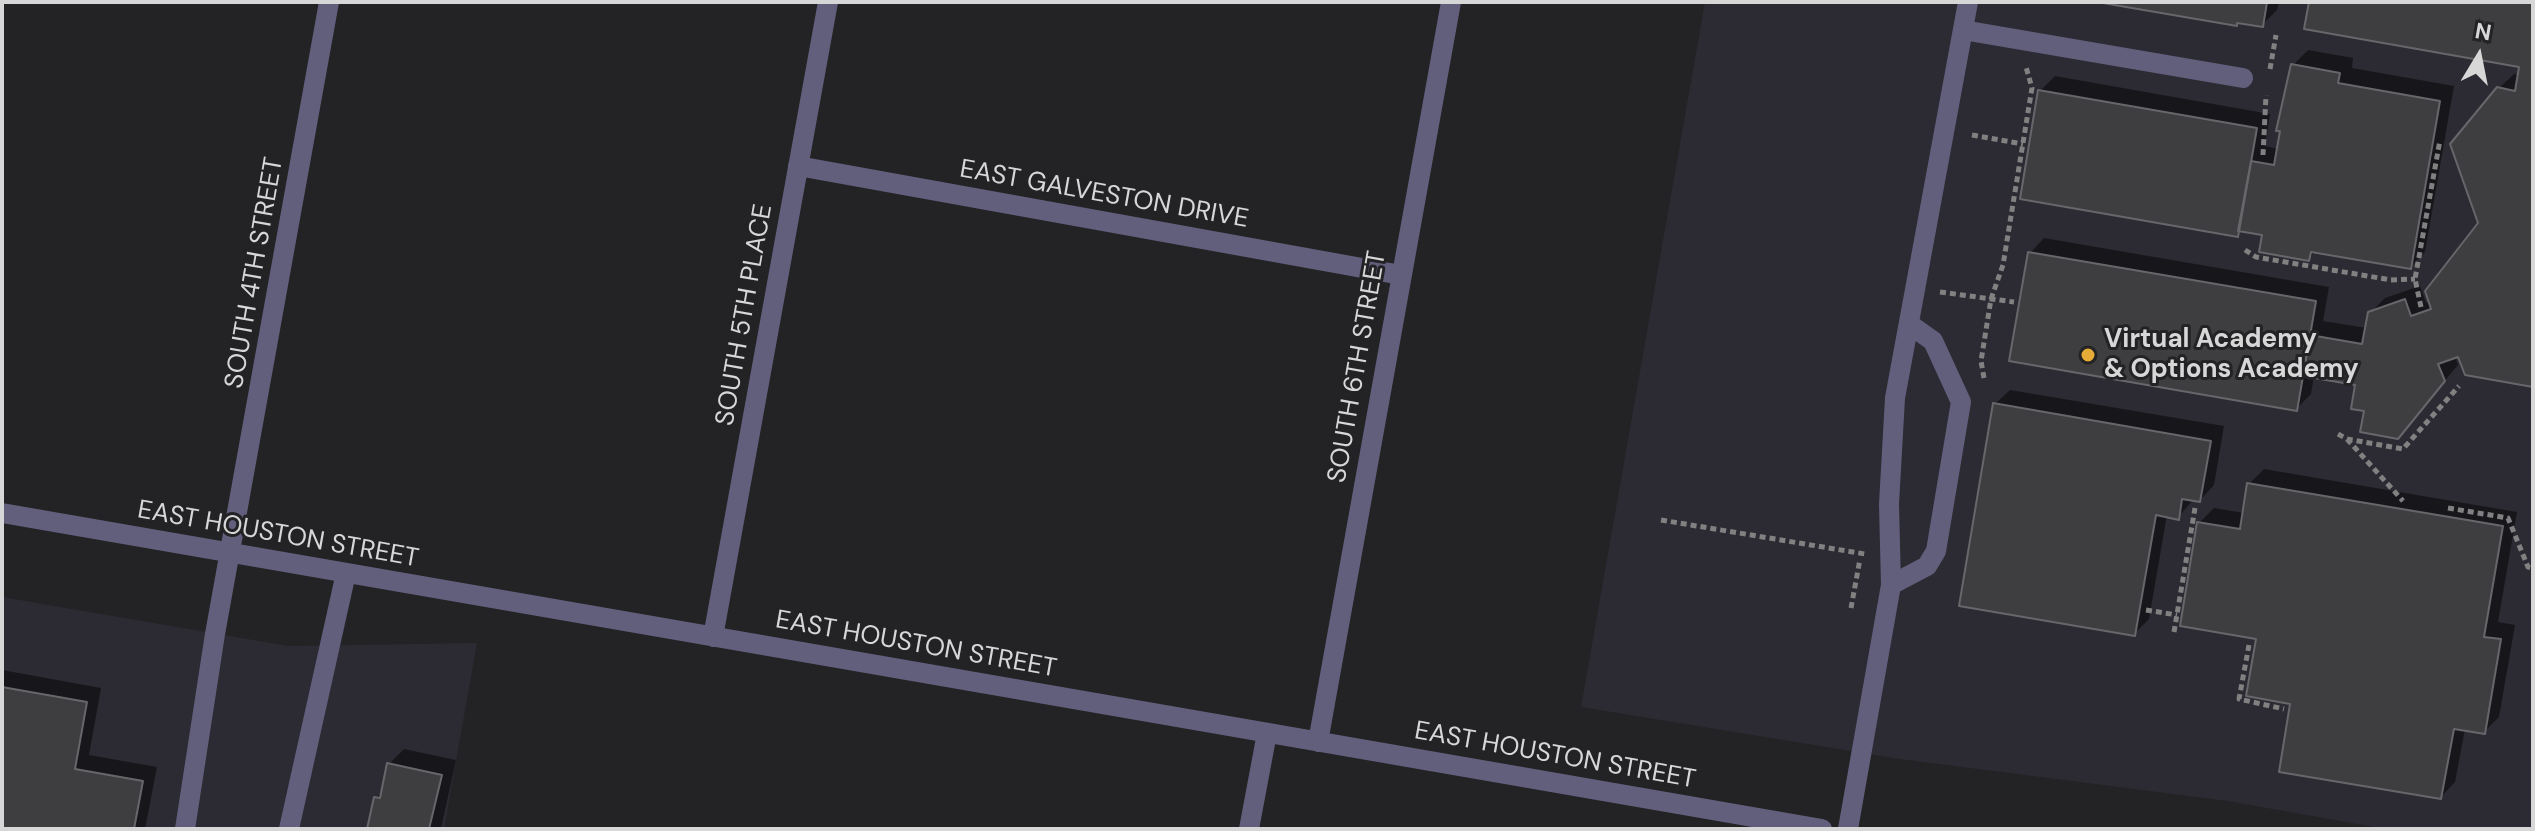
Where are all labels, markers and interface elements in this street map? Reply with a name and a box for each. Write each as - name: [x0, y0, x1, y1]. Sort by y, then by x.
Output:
- north arrow: [2439, 16, 2519, 96]
- text: N: [2473, 16, 2494, 48]
- street label: EAST GALVESTON DRIVE: [957, 154, 1251, 236]
- street label: SOUTH 4TH STREET: [219, 155, 291, 391]
- street label: SOUTH 5TH PLACE: [710, 202, 780, 428]
- street label: SOUTH 6TH STREET: [1322, 249, 1394, 485]
- place label: Virtual Academy & Options Academy: [2104, 324, 2359, 386]
- marker: Virtual Academy & Options Academy: [2079, 346, 2097, 364]
- street label: EAST HOUSTON STREET: [135, 495, 421, 575]
- street label: EAST HOUSTON STREET: [773, 605, 1059, 685]
- street label: EAST HOUSTON STREET: [1412, 716, 1698, 796]

